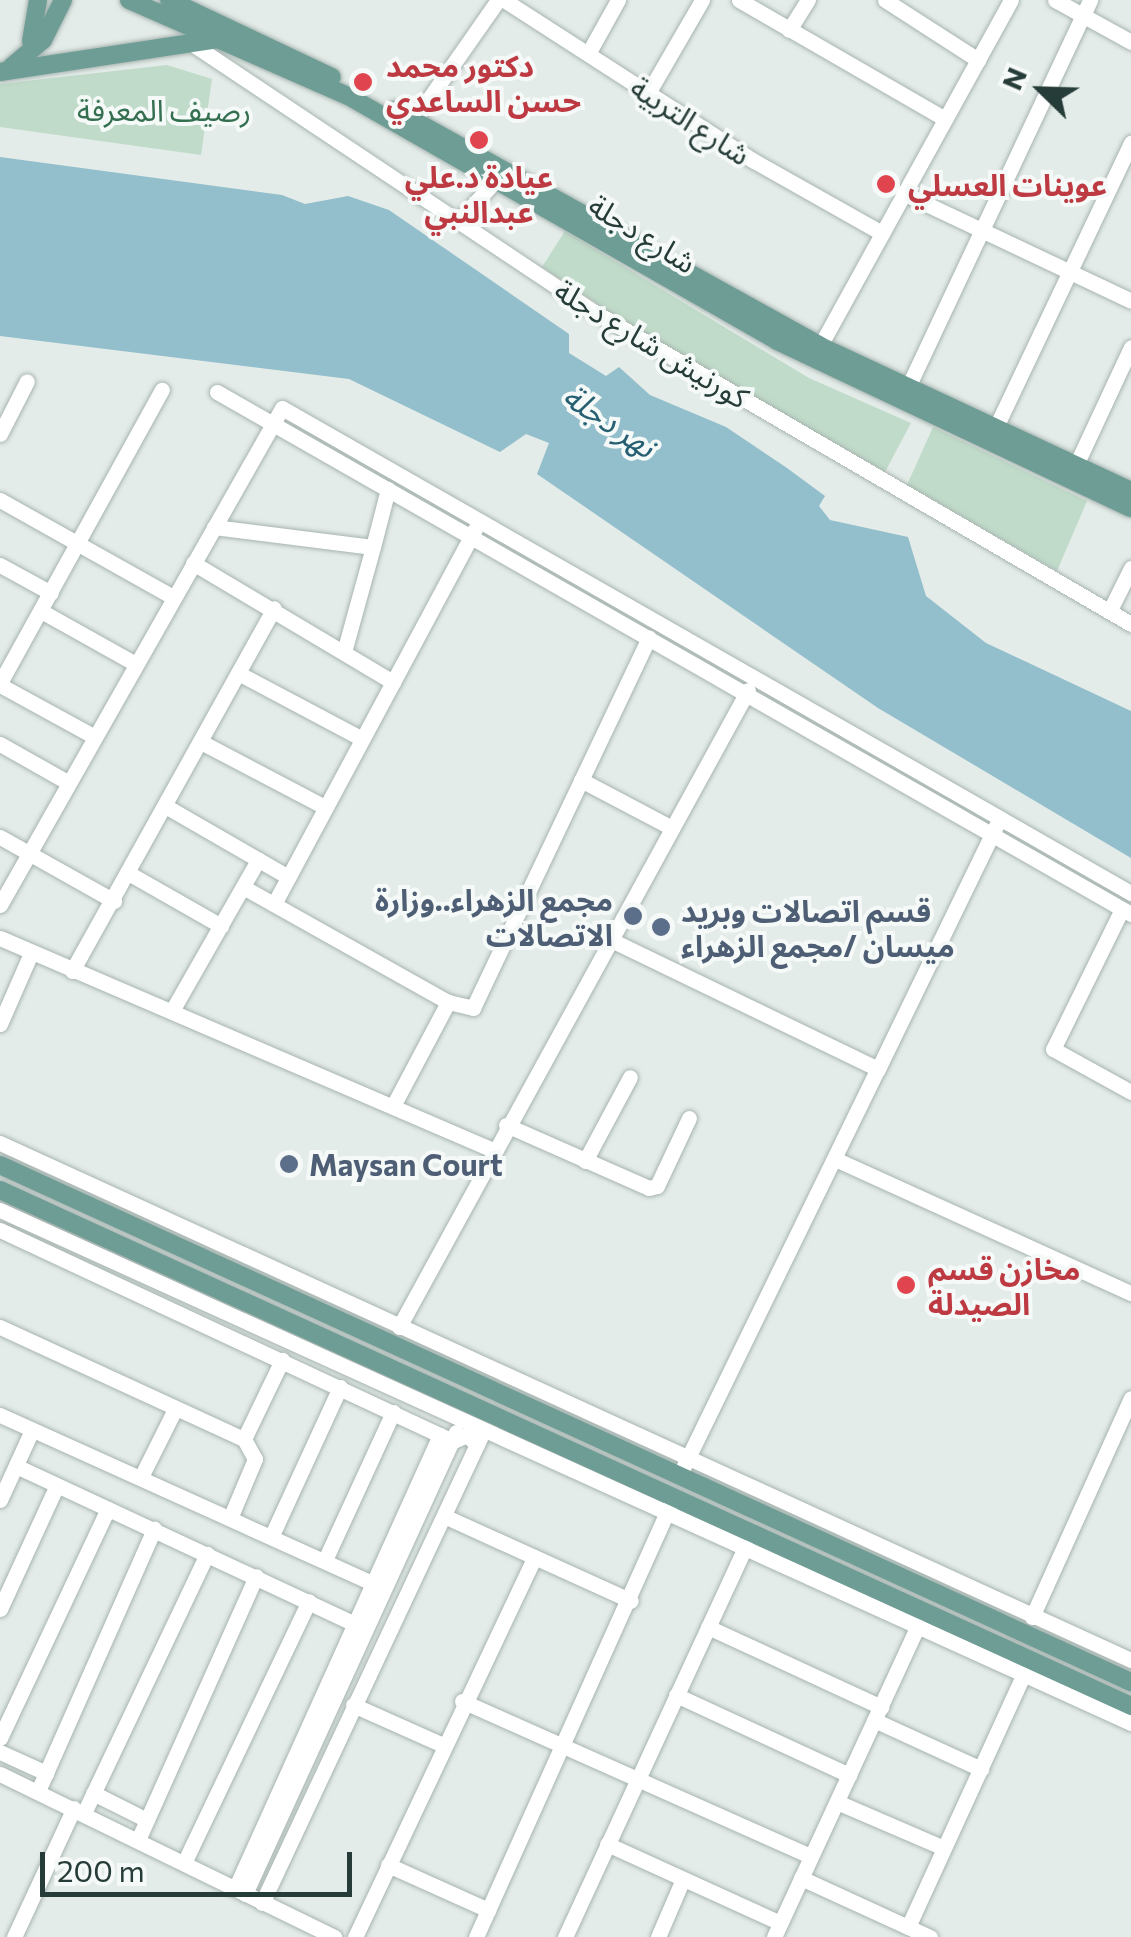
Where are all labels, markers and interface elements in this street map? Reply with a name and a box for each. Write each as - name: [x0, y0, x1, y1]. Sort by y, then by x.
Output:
- north arrow: [991, 40, 1091, 140]
- place label: دكتور محمد حسن الساعدي: [386, 47, 581, 118]
- text: N: [994, 62, 1033, 95]
- street label: شارع التربية: [625, 68, 757, 172]
- marker: دكتور محمد حسن الساعدي: [350, 69, 376, 95]
- park label: رصيف المعرفة: [77, 91, 251, 127]
- marker: عيادة د.علي عبدالنبي: [466, 127, 492, 153]
- place label: عيادة د.علي عبدالنبي: [405, 158, 553, 228]
- place label: عوينات العسلي: [908, 166, 1107, 202]
- marker: عوينات العسلي: [873, 171, 899, 197]
- street label: شارع دجلة: [583, 186, 703, 280]
- street label: كورنيش شارع دجلة: [549, 271, 755, 415]
- water label: نهر دجلة: [557, 375, 663, 465]
- place label: مجمع الزهراء..وزارة الاتصالات: [375, 881, 613, 952]
- place label: قسم اتصالات وبريد ميسان /مجمع الزهراء: [681, 892, 955, 962]
- marker: مجمع الزهراء..وزارة الاتصالات: [622, 905, 644, 927]
- marker: قسم اتصالات وبريد ميسان /مجمع الزهراء: [650, 916, 672, 938]
- place label: Maysan Court: [309, 1146, 503, 1182]
- marker: Maysan Court: [278, 1153, 300, 1175]
- place label: مخازن قسم الصيدلة: [928, 1250, 1080, 1320]
- marker: مخازن قسم الصيدلة: [893, 1272, 919, 1298]
- scale bar: [45, 1832, 358, 1894]
- text: 200 m: [57, 1851, 145, 1888]

